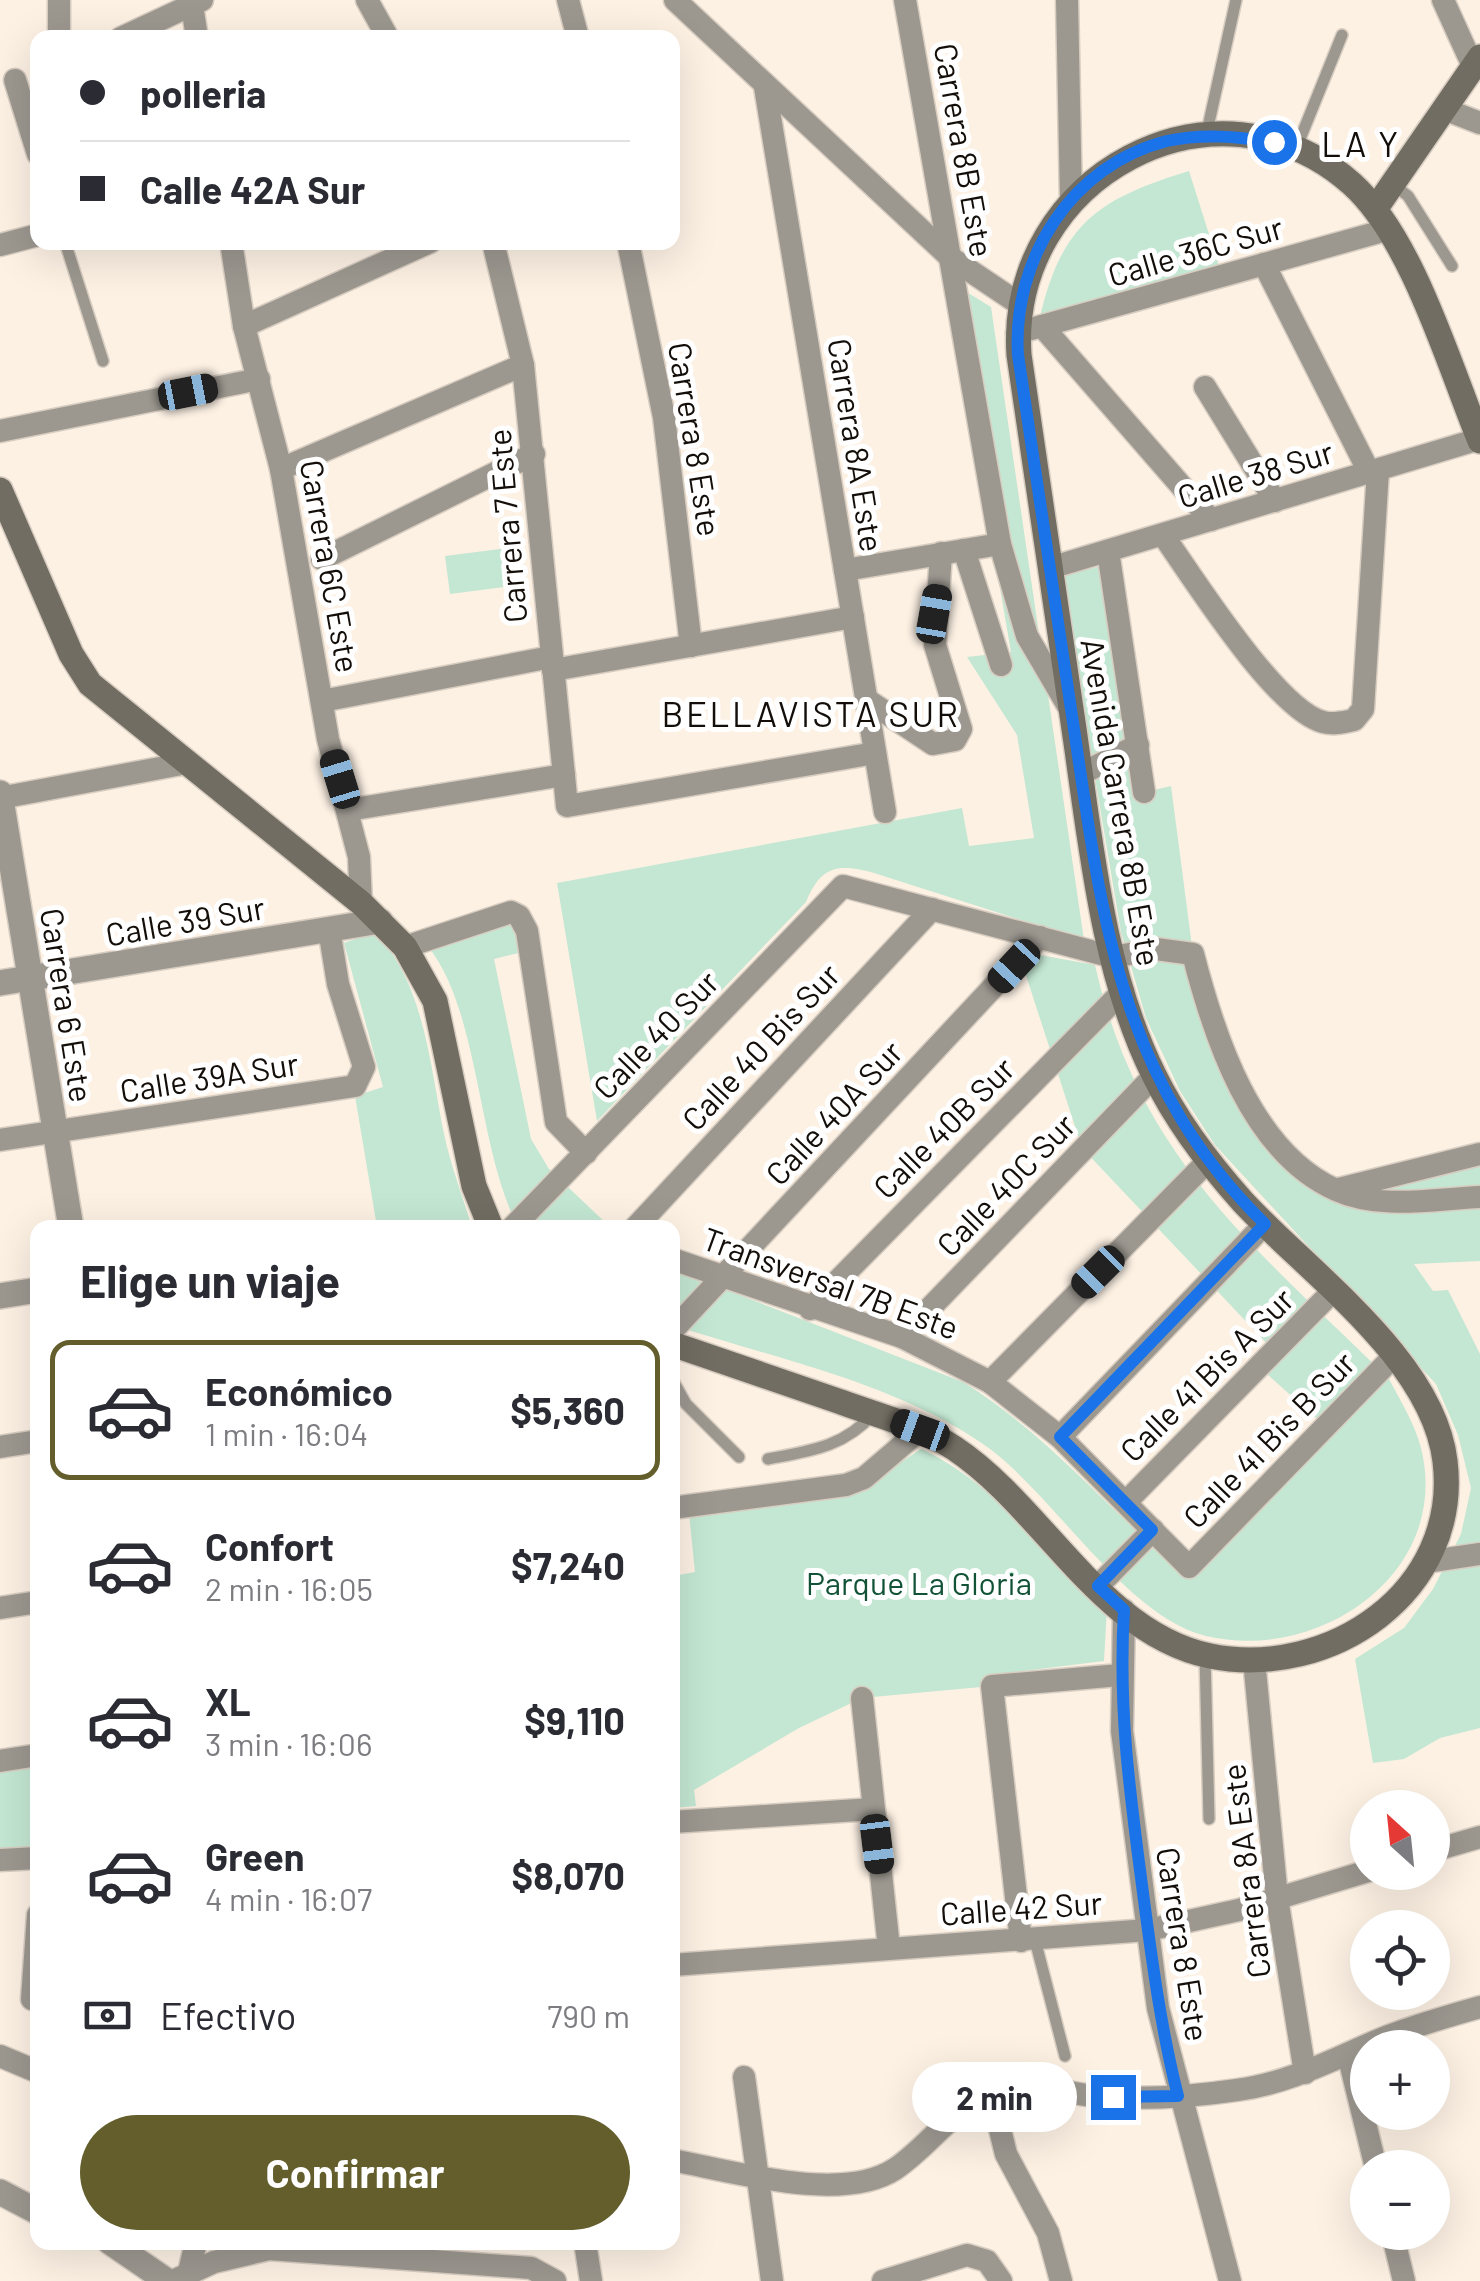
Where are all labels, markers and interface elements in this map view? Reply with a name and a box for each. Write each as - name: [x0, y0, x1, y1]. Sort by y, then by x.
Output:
- street label: Carrera 8B Este: [928, 40, 1002, 260]
- text: polleria: [140, 70, 266, 116]
- route start: [1252, 120, 1297, 165]
- district label: LA Y: [1321, 122, 1401, 164]
- text: Calle 42A Sur: [140, 166, 365, 212]
- street label: Calle 36C Sur: [1103, 207, 1287, 293]
- street label: Carrera 8A Este: [821, 336, 893, 554]
- street label: Carrera 8 Este: [662, 339, 730, 539]
- car: [156, 372, 220, 412]
- street label: Carrera 7 Este: [479, 427, 533, 625]
- street label: Calle 38 Sur: [1173, 431, 1338, 515]
- street label: Carrera 6C Este: [294, 457, 368, 675]
- car: [914, 582, 954, 646]
- street label: Avenida Carrera 8B Este: [1074, 635, 1170, 969]
- district label: BELLAVISTA SUR: [661, 692, 961, 734]
- car: [317, 746, 363, 812]
- street label: Calle 39 Sur: [103, 887, 268, 953]
- street label: Carrera 6 Este: [34, 905, 102, 1105]
- car: [983, 934, 1045, 998]
- street label: Calle 40 Bis Sur: [673, 955, 847, 1137]
- street label: Calle 40 Sur: [585, 962, 726, 1106]
- street label: Calle 40A Sur: [757, 1032, 909, 1192]
- street label: Calle 39A Sur: [117, 1043, 301, 1109]
- street label: Calle 40B Sur: [865, 1048, 1022, 1205]
- street label: Calle 40C Sur: [928, 1105, 1082, 1263]
- street label: Transversal 7B Este: [698, 1218, 964, 1346]
- car: [1066, 1240, 1130, 1304]
- text: Elige un viaje: [80, 1253, 340, 1307]
- street label: Calle 41 Bis A Sur: [1111, 1279, 1301, 1469]
- street label: Calle 41 Bis B Sur: [1174, 1343, 1362, 1535]
- icon: car: [85, 1365, 175, 1455]
- text: Económico: [205, 1368, 393, 1414]
- text: $5,360: [510, 1387, 625, 1433]
- car: [887, 1406, 953, 1454]
- text: 1 min · 16:04: [205, 1414, 368, 1452]
- icon: car: [85, 1520, 175, 1610]
- text: Confort: [205, 1523, 334, 1569]
- text: $7,240: [511, 1542, 625, 1588]
- park label: Parque La Gloria: [806, 1563, 1032, 1601]
- text: 2 min · 16:05: [205, 1569, 373, 1607]
- icon: car: [85, 1675, 175, 1765]
- text: XL: [205, 1678, 251, 1724]
- text: $9,110: [524, 1697, 625, 1743]
- text: 3 min · 16:06: [205, 1724, 372, 1762]
- street label: Carrera 8A Este: [1213, 1762, 1277, 1980]
- north arrow: [1350, 1790, 1450, 1890]
- map controls: [1350, 1790, 1450, 2250]
- car: [858, 1812, 896, 1876]
- icon: car: [85, 1830, 175, 1920]
- text: Green: [205, 1833, 305, 1879]
- street label: Carrera 8 Este: [1150, 1844, 1218, 2044]
- text: $8,070: [511, 1852, 625, 1898]
- text: 4 min · 16:07: [205, 1879, 372, 1917]
- street label: Calle 42 Sur: [939, 1882, 1104, 1932]
- button: locate: [1350, 1910, 1450, 2010]
- icon: cash: [80, 1988, 135, 2043]
- text: Efectivo: [160, 1992, 296, 2038]
- text: 790 m: [547, 1996, 630, 2034]
- button: +: [1350, 2030, 1450, 2130]
- callout: 2 min: [913, 2062, 1078, 2132]
- route end: [1091, 2075, 1136, 2120]
- text: 2 min: [956, 2078, 1033, 2116]
- button: Confirmar: [80, 2115, 630, 2230]
- button: −: [1350, 2150, 1450, 2250]

